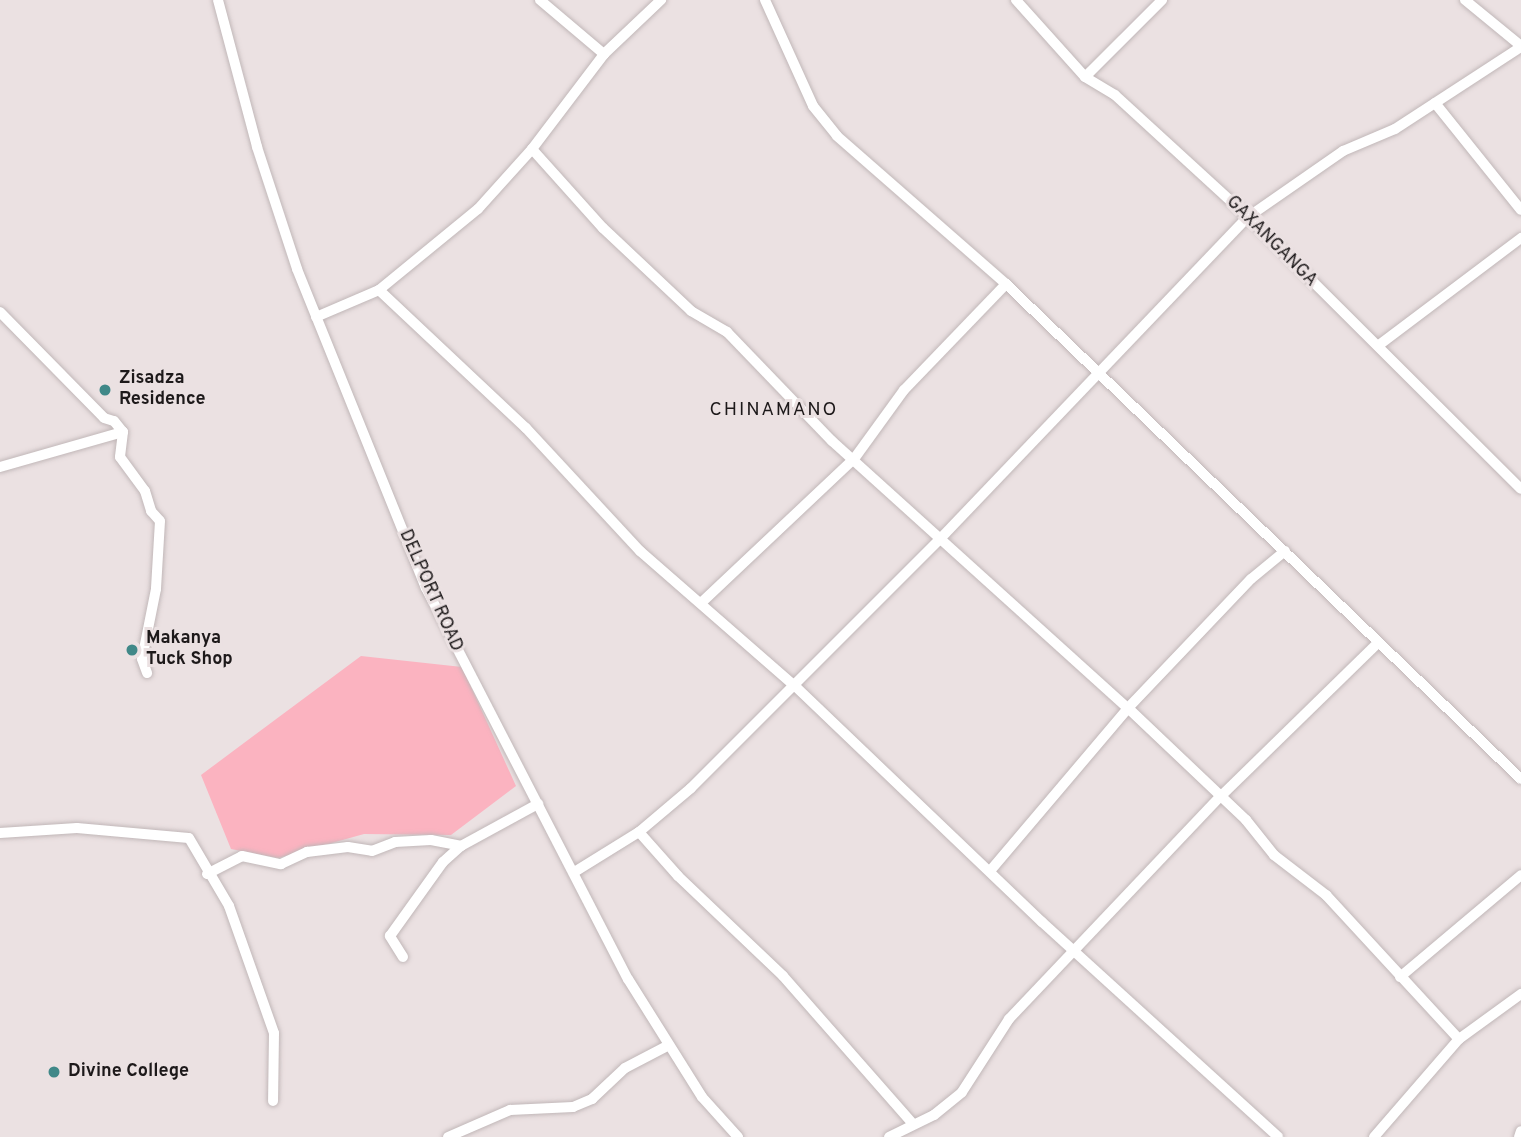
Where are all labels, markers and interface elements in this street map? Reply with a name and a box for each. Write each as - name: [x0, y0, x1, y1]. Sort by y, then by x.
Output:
- street label: GAXANGANGA: [1221, 192, 1321, 292]
- place label: Zisadza Residence: [119, 369, 206, 412]
- marker: Zisadza Residence: [97, 382, 113, 398]
- district label: CHINAMANO: [711, 400, 837, 422]
- street label: DELPORT ROAD: [393, 526, 467, 656]
- place label: Makanya Tuck Shop: [146, 629, 233, 672]
- marker: Makanya Tuck Shop: [124, 642, 140, 658]
- place label: Divine College: [68, 1061, 189, 1083]
- marker: Divine College: [46, 1064, 62, 1080]

